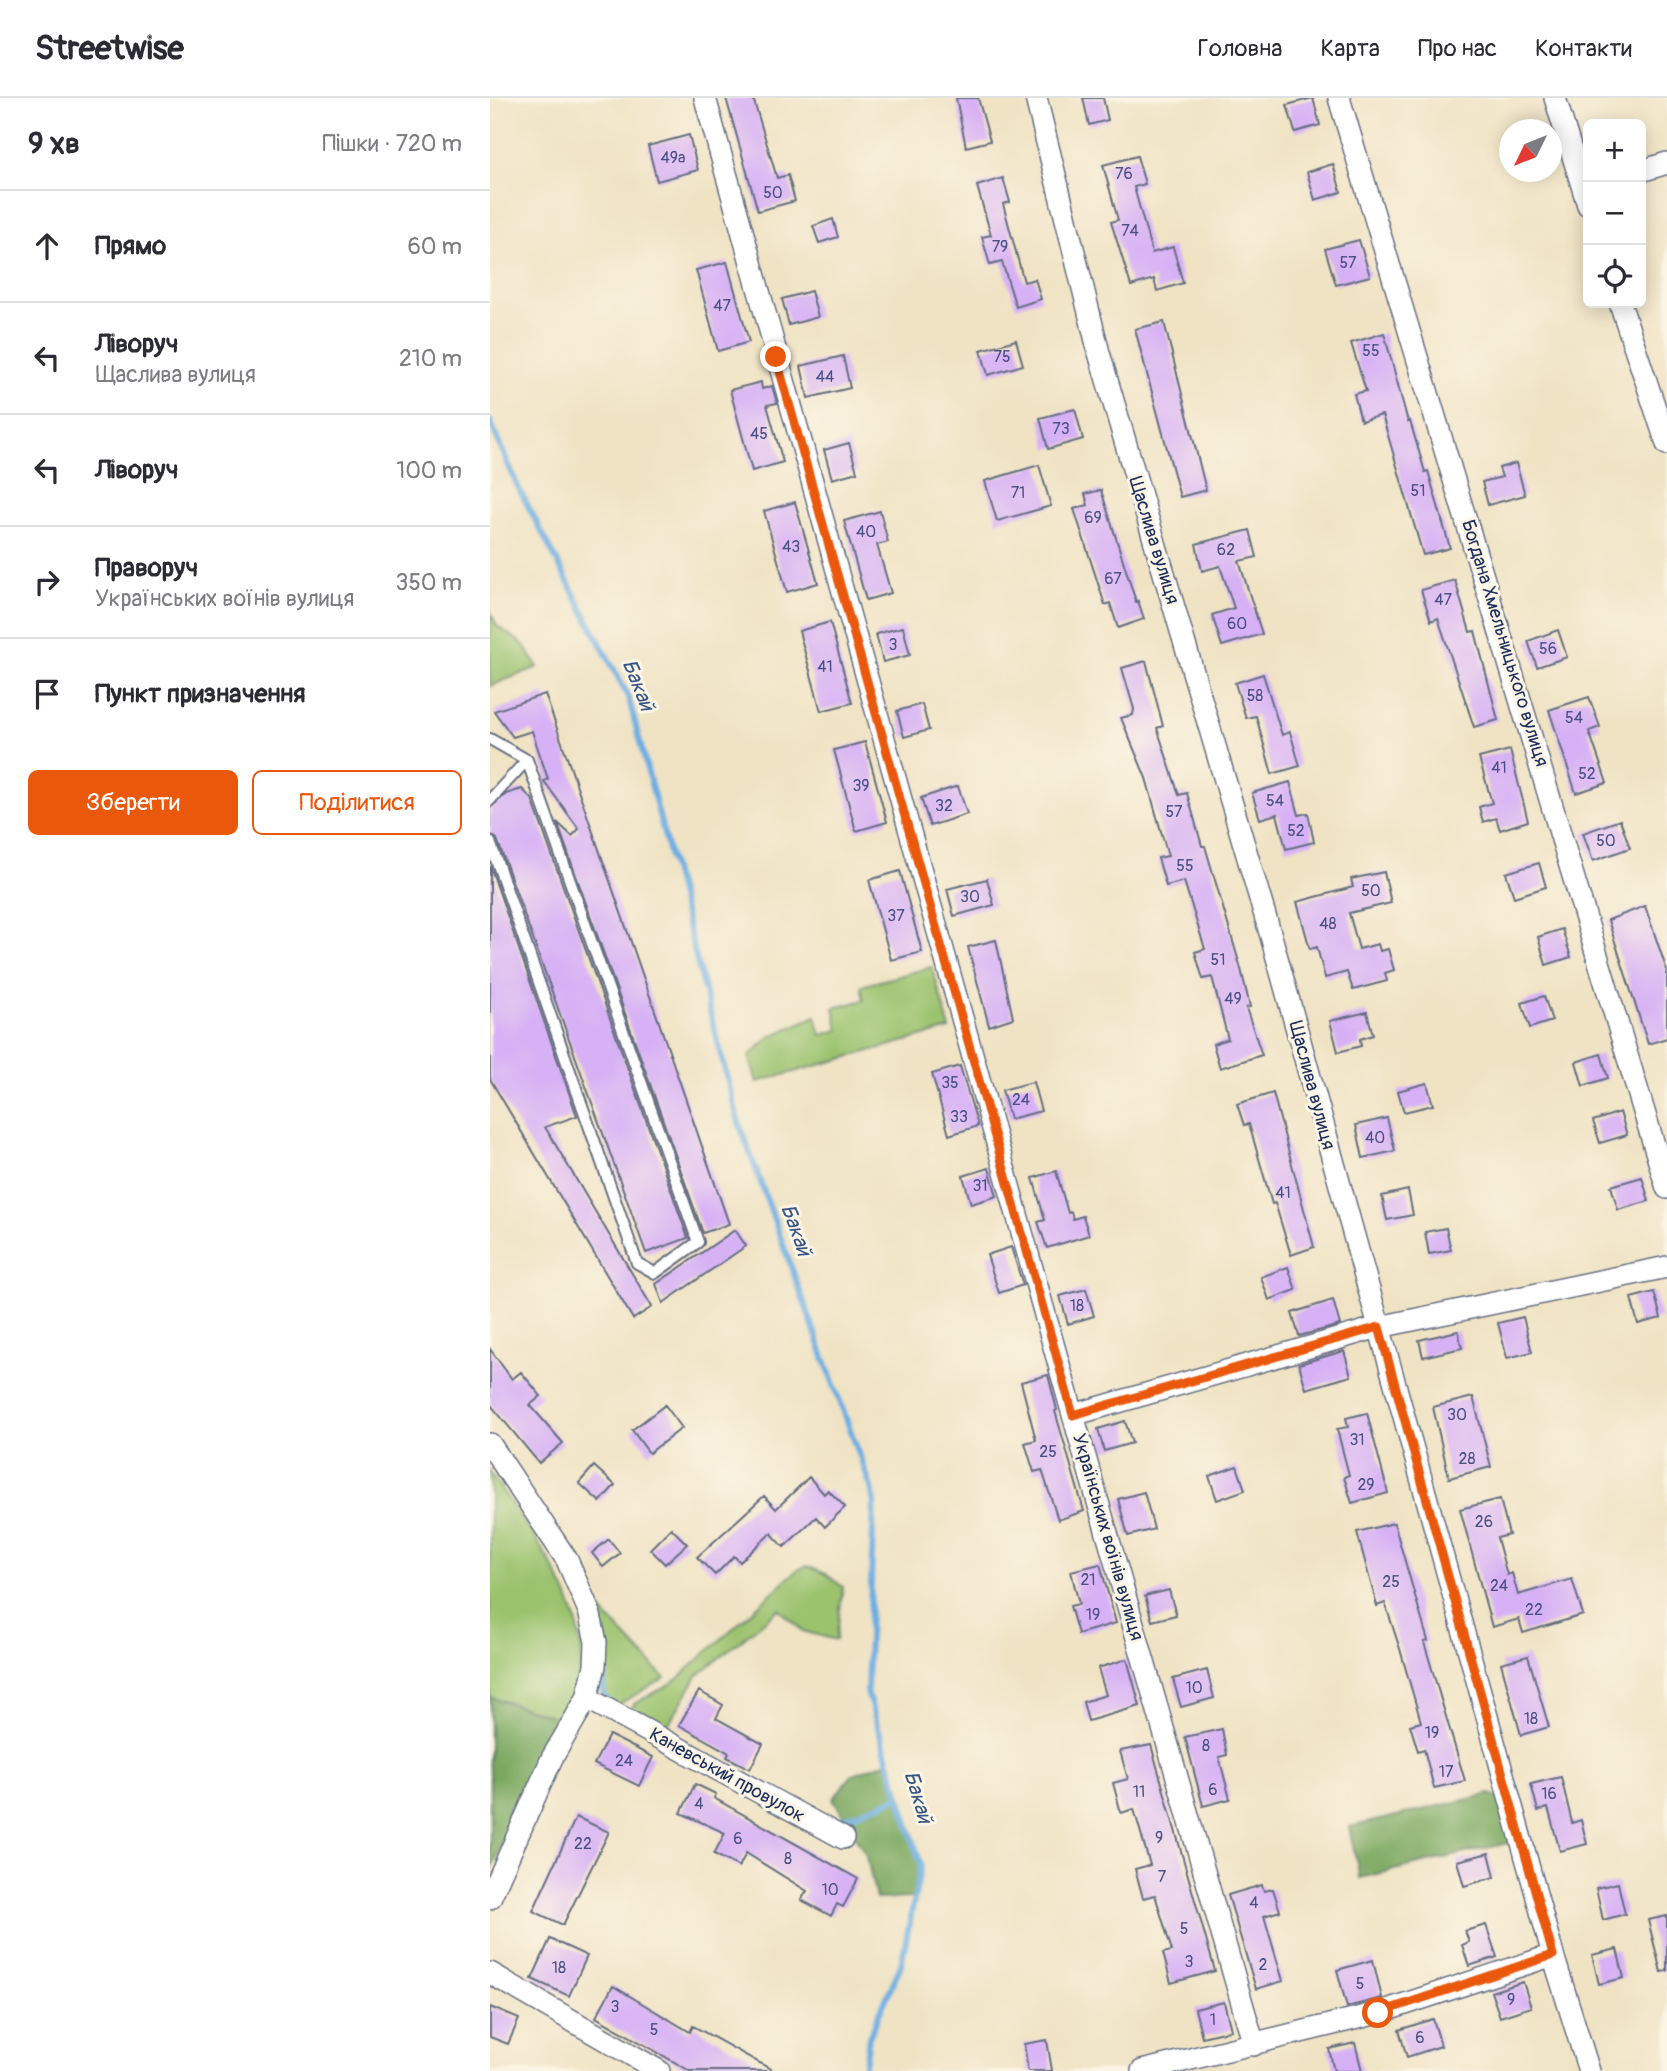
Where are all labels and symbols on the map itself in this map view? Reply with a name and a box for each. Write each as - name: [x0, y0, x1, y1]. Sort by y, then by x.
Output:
- north arrow: [1499, 119, 1562, 182]
- house number: 49а: [661, 148, 685, 168]
- house number: 76: [1115, 164, 1133, 184]
- house number: 50: [763, 183, 783, 203]
- house number: 74: [1121, 221, 1139, 241]
- house number: 79: [992, 237, 1008, 257]
- house number: 57: [1339, 253, 1357, 273]
- house number: 47: [713, 296, 731, 316]
- route end: [760, 341, 791, 372]
- house number: 55: [1362, 341, 1380, 361]
- house number: 75: [993, 347, 1011, 367]
- house number: 44: [816, 367, 834, 387]
- house number: 73: [1052, 419, 1070, 439]
- house number: 45: [750, 424, 768, 444]
- street label: Щаслива вулиця: [1123, 473, 1185, 607]
- house number: 51: [1411, 481, 1425, 501]
- house number: 71: [1011, 483, 1025, 503]
- house number: 69: [1084, 508, 1102, 528]
- street label: Богдана Хмельницького вулиця: [1456, 517, 1554, 769]
- house number: 40: [856, 522, 876, 542]
- house number: 43: [782, 537, 800, 557]
- house number: 62: [1217, 540, 1235, 560]
- house number: 67: [1104, 569, 1122, 589]
- house number: 47: [1434, 590, 1452, 610]
- house number: 60: [1227, 614, 1247, 634]
- house number: 3: [889, 635, 898, 655]
- house number: 56: [1539, 639, 1557, 659]
- water label: Бакай: [616, 655, 661, 716]
- house number: 41: [817, 657, 833, 677]
- house number: 58: [1247, 686, 1263, 706]
- house number: 54: [1565, 708, 1583, 728]
- house number: 41: [1491, 758, 1507, 778]
- house number: 52: [1578, 764, 1596, 784]
- house number: 39: [852, 776, 870, 796]
- house number: 54: [1266, 791, 1284, 811]
- house number: 32: [935, 796, 953, 816]
- house number: 57: [1165, 802, 1183, 822]
- house number: 52: [1287, 821, 1305, 841]
- house number: 50: [1596, 831, 1616, 851]
- house number: 55: [1176, 856, 1194, 876]
- house number: 50: [1361, 881, 1381, 901]
- house number: 30: [960, 887, 980, 907]
- house number: 37: [887, 906, 905, 926]
- house number: 48: [1319, 914, 1337, 934]
- house number: 51: [1211, 950, 1225, 970]
- house number: 49: [1224, 989, 1242, 1009]
- street label: Щаслива вулиця: [1283, 1018, 1341, 1152]
- house number: 35: [941, 1073, 959, 1093]
- house number: 24: [1012, 1090, 1030, 1110]
- house number: 33: [950, 1107, 968, 1127]
- house number: 40: [1365, 1128, 1385, 1148]
- house number: 31: [972, 1176, 988, 1196]
- house number: 41: [1275, 1183, 1291, 1203]
- water label: Бакай: [774, 1200, 818, 1261]
- house number: 18: [1070, 1296, 1084, 1316]
- house number: 30: [1447, 1405, 1467, 1425]
- house number: 31: [1349, 1430, 1365, 1450]
- street label: Українських воїнів вулиця: [1067, 1431, 1149, 1643]
- house number: 25: [1039, 1442, 1057, 1462]
- house number: 28: [1458, 1449, 1476, 1469]
- house number: 29: [1357, 1475, 1375, 1495]
- house number: 26: [1475, 1512, 1493, 1532]
- house number: 21: [1080, 1570, 1096, 1590]
- house number: 25: [1382, 1572, 1400, 1592]
- house number: 24: [1490, 1576, 1508, 1596]
- house number: 22: [1525, 1600, 1543, 1620]
- house number: 19: [1086, 1605, 1100, 1625]
- house number: 10: [1185, 1678, 1203, 1698]
- house number: 18: [1524, 1709, 1538, 1729]
- street label: Каневський провулок: [645, 1722, 809, 1828]
- house number: 19: [1425, 1723, 1439, 1743]
- house number: 8: [1202, 1736, 1210, 1756]
- house number: 24: [615, 1751, 633, 1771]
- house number: 17: [1439, 1762, 1454, 1782]
- water label: Бакай: [897, 1768, 939, 1828]
- house number: 6: [1208, 1780, 1218, 1800]
- house number: 11: [1133, 1782, 1145, 1802]
- house number: 16: [1541, 1784, 1557, 1804]
- house number: 4: [694, 1794, 704, 1814]
- house number: 9: [1155, 1828, 1163, 1848]
- house number: 6: [733, 1829, 743, 1849]
- house number: 22: [574, 1834, 592, 1854]
- house number: 8: [784, 1849, 792, 1869]
- house number: 7: [1158, 1867, 1167, 1887]
- house number: 10: [821, 1880, 839, 1900]
- house number: 4: [1249, 1893, 1259, 1913]
- house number: 5: [1180, 1919, 1188, 1939]
- house number: 3: [1185, 1952, 1194, 1972]
- house number: 2: [1259, 1955, 1268, 1975]
- house number: 18: [552, 1958, 566, 1978]
- house number: 5: [1356, 1974, 1364, 1994]
- house number: 9: [1507, 1990, 1515, 2010]
- house number: 3: [611, 1997, 620, 2017]
- route start: [1362, 1997, 1393, 2028]
- house number: 1: [1210, 2010, 1216, 2030]
- house number: 5: [650, 2020, 658, 2040]
- house number: 6: [1415, 2028, 1425, 2048]

